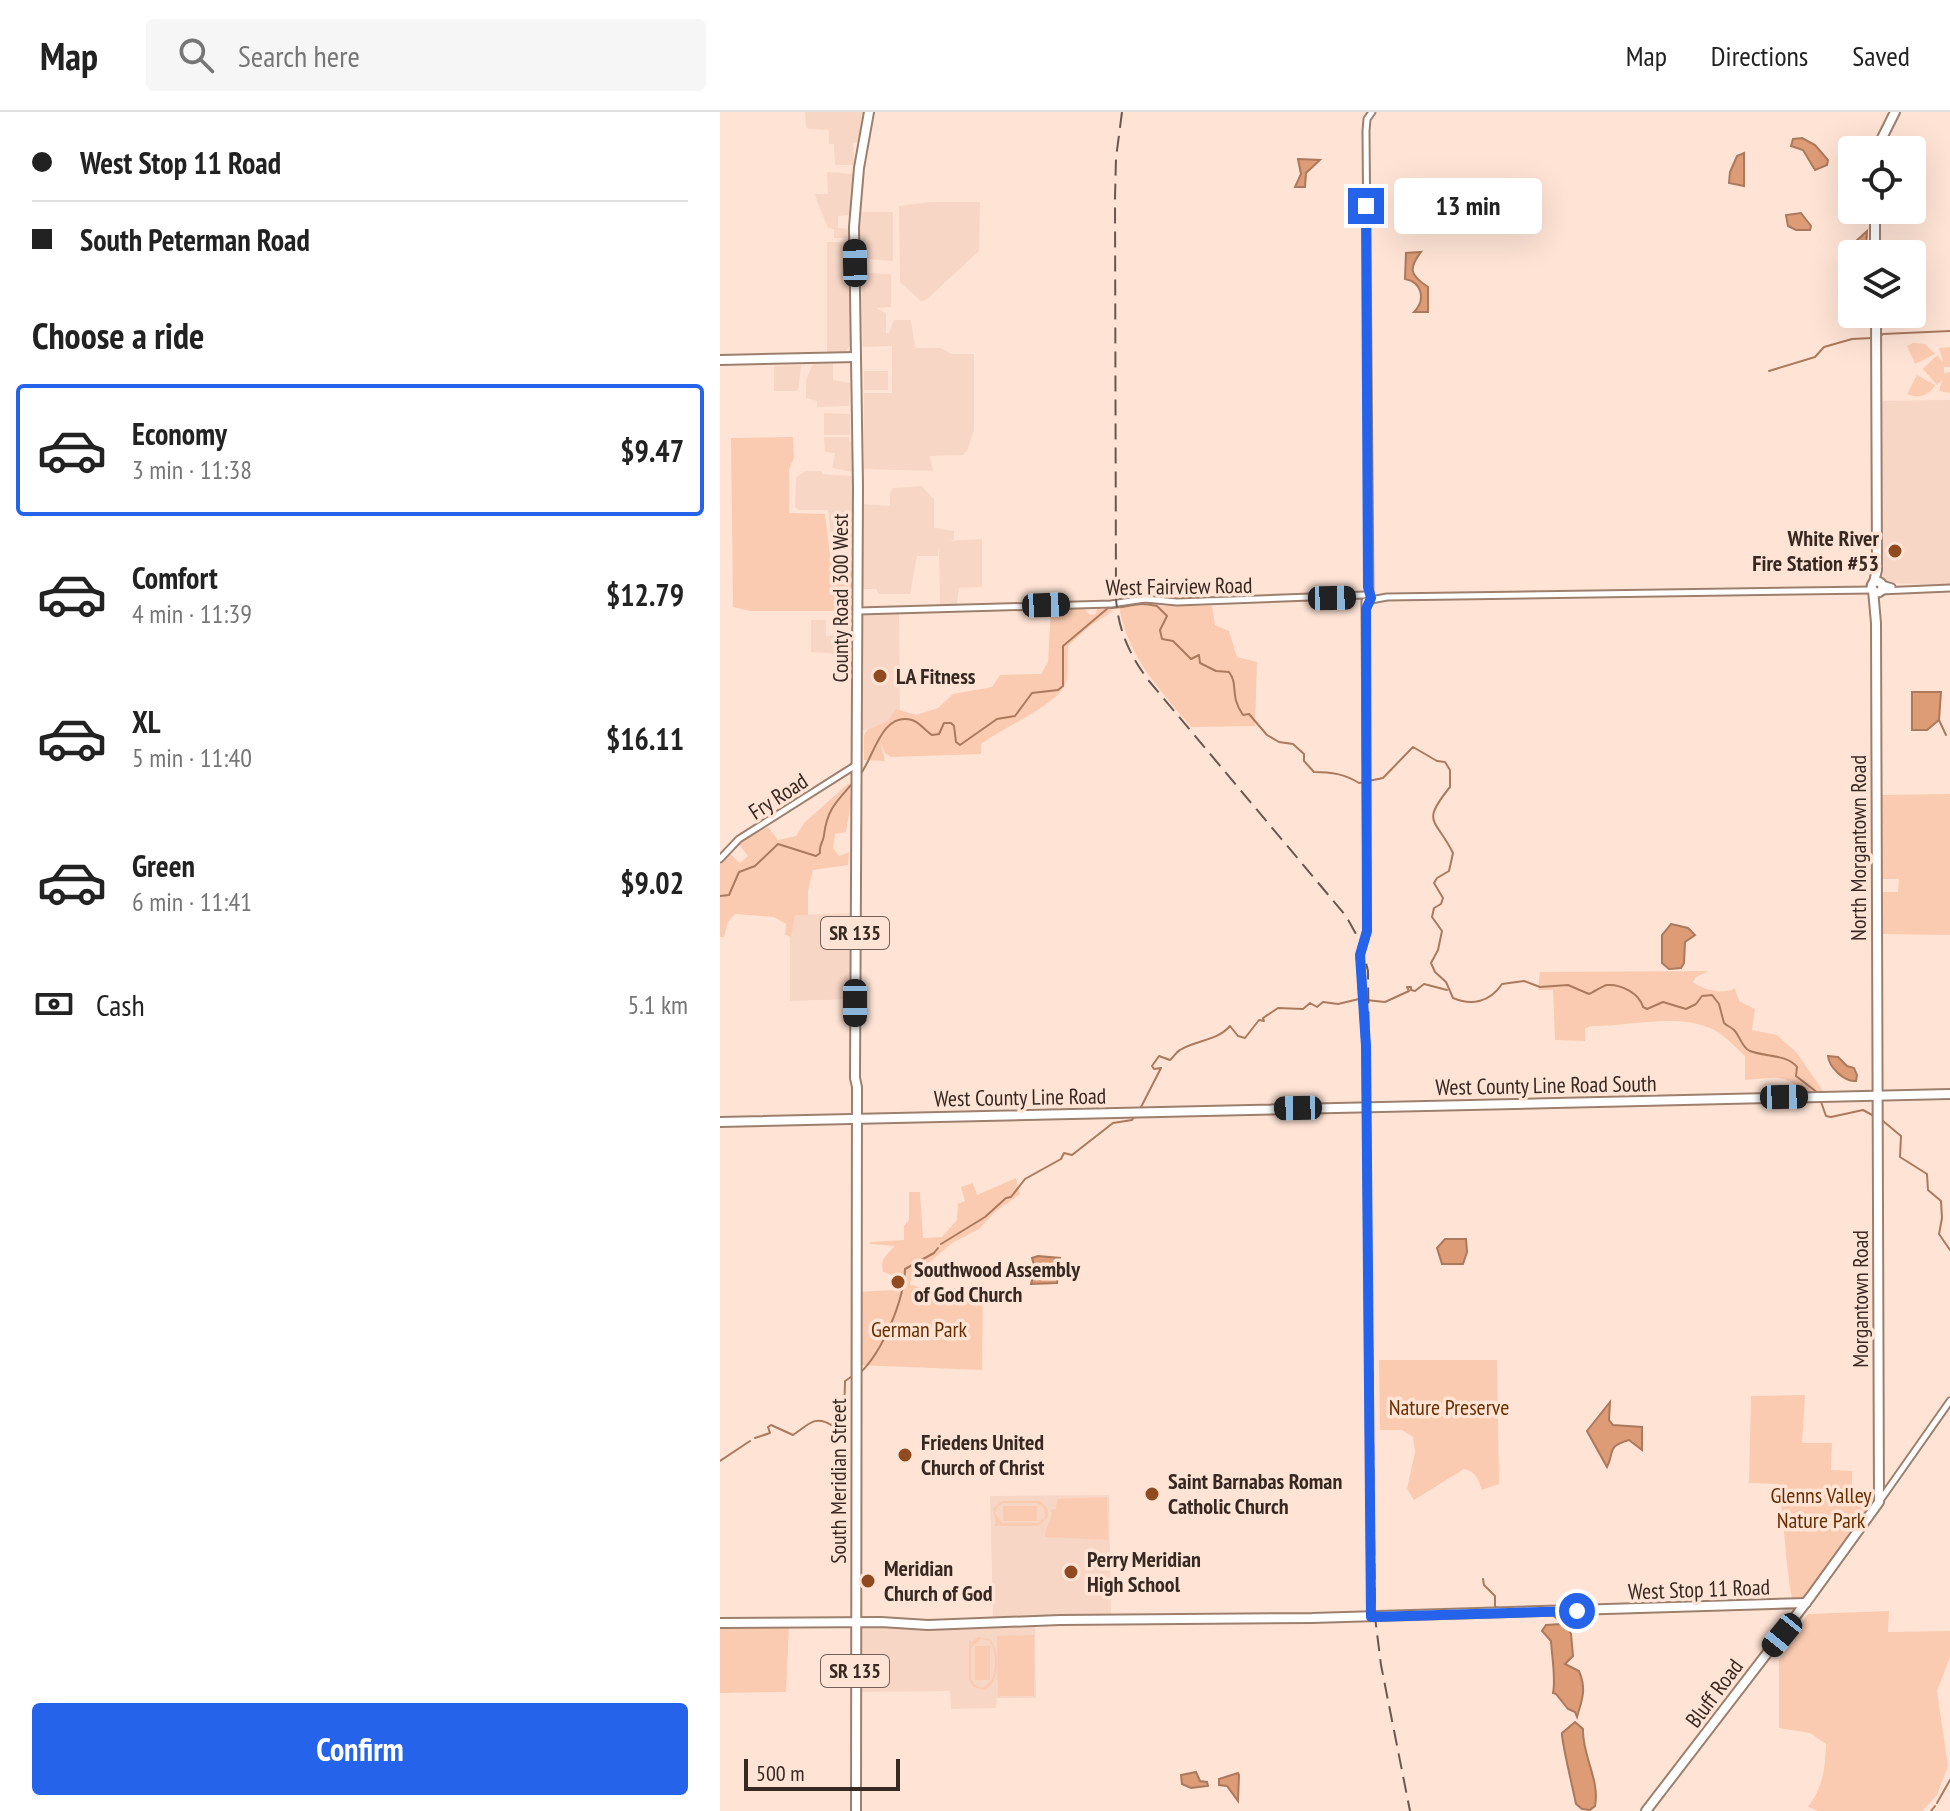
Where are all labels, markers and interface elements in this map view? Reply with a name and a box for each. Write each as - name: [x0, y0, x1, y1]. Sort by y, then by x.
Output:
- search box: [146, 19, 706, 91]
- text: Map: [40, 31, 98, 80]
- icon: search: [174, 33, 218, 77]
- text: Search here: [238, 36, 360, 75]
- text: Map: [1626, 37, 1667, 74]
- text: Directions: [1711, 37, 1808, 74]
- text: Saved: [1852, 37, 1910, 74]
- map controls: [1838, 136, 1926, 328]
- button: locate: [1838, 136, 1926, 224]
- text: West Stop 11 Road: [80, 143, 281, 182]
- callout: 13 min: [1394, 178, 1542, 234]
- route end: [1348, 188, 1384, 224]
- text: 13 min: [1436, 189, 1500, 222]
- text: South Peterman Road: [80, 220, 310, 259]
- car: [843, 239, 867, 287]
- button: layers: [1838, 240, 1926, 328]
- text: Choose a ride: [32, 312, 204, 359]
- icon: car: [36, 414, 108, 486]
- text: Economy: [132, 414, 227, 453]
- text: $9.47: [620, 431, 684, 470]
- text: 3 min · 11:38: [132, 453, 252, 486]
- street label: County Road 300 West: [826, 513, 854, 683]
- place label: White River Fire Station #53: [1752, 524, 1880, 577]
- marker: White River Fire Station #53: [1886, 542, 1904, 560]
- icon: car: [36, 558, 108, 630]
- text: Comfort: [132, 558, 218, 597]
- street label: West Fairview Road: [1105, 571, 1253, 601]
- text: $12.79: [606, 575, 684, 614]
- car: [1308, 586, 1356, 610]
- car: [1022, 592, 1070, 618]
- text: 4 min · 11:39: [132, 597, 252, 630]
- place label: LA Fitness: [896, 662, 976, 690]
- marker: LA Fitness: [871, 667, 889, 685]
- icon: car: [36, 702, 108, 774]
- text: XL: [132, 702, 161, 741]
- text: $16.11: [606, 719, 684, 758]
- text: 5 min · 11:40: [132, 741, 252, 774]
- street label: North Morgantown Road: [1844, 755, 1872, 941]
- street label: Fry Road: [743, 767, 813, 825]
- icon: car: [36, 846, 108, 918]
- text: Green: [132, 846, 195, 885]
- text: $9.02: [620, 863, 684, 902]
- text: 6 min · 11:41: [132, 885, 252, 918]
- road number: SR 135: [821, 917, 889, 949]
- car: [843, 979, 867, 1027]
- icon: cash: [32, 982, 76, 1026]
- text: Cash: [96, 985, 145, 1024]
- text: 5.1 km: [627, 988, 688, 1021]
- street label: West County Line Road South: [1435, 1069, 1657, 1101]
- street label: West County Line Road: [934, 1081, 1106, 1113]
- car: [1760, 1085, 1808, 1109]
- car: [1274, 1096, 1322, 1120]
- street label: Morgantown Road: [1846, 1230, 1874, 1368]
- place label: Southwood Assembly of God Church: [914, 1255, 1081, 1308]
- marker: Southwood Assembly of God Church: [889, 1273, 907, 1291]
- park label: German Park: [871, 1315, 967, 1343]
- park label: Nature Preserve: [1389, 1393, 1509, 1421]
- street label: South Meridian Street: [824, 1398, 852, 1564]
- place label: Friedens United Church of Christ: [921, 1428, 1045, 1481]
- marker: Friedens United Church of Christ: [896, 1446, 914, 1464]
- place label: Saint Barnabas Roman Catholic Church: [1168, 1467, 1342, 1520]
- park label: Glenns Valley Nature Park: [1770, 1481, 1872, 1534]
- marker: Saint Barnabas Roman Catholic Church: [1143, 1485, 1161, 1503]
- place label: Perry Meridian High School: [1087, 1545, 1201, 1598]
- place label: Meridian Church of God: [884, 1554, 993, 1607]
- marker: Perry Meridian High School: [1062, 1563, 1080, 1581]
- marker: Meridian Church of God: [859, 1572, 877, 1590]
- street label: West Stop 11 Road: [1627, 1573, 1771, 1605]
- route start: [1559, 1593, 1595, 1629]
- car: [1758, 1609, 1806, 1661]
- street label: Bluff Road: [1679, 1653, 1749, 1733]
- road number: SR 135: [821, 1655, 889, 1687]
- button: Confirm: [32, 1703, 688, 1795]
- scale bar: [744, 1755, 900, 1791]
- text: 500 m: [756, 1759, 805, 1787]

